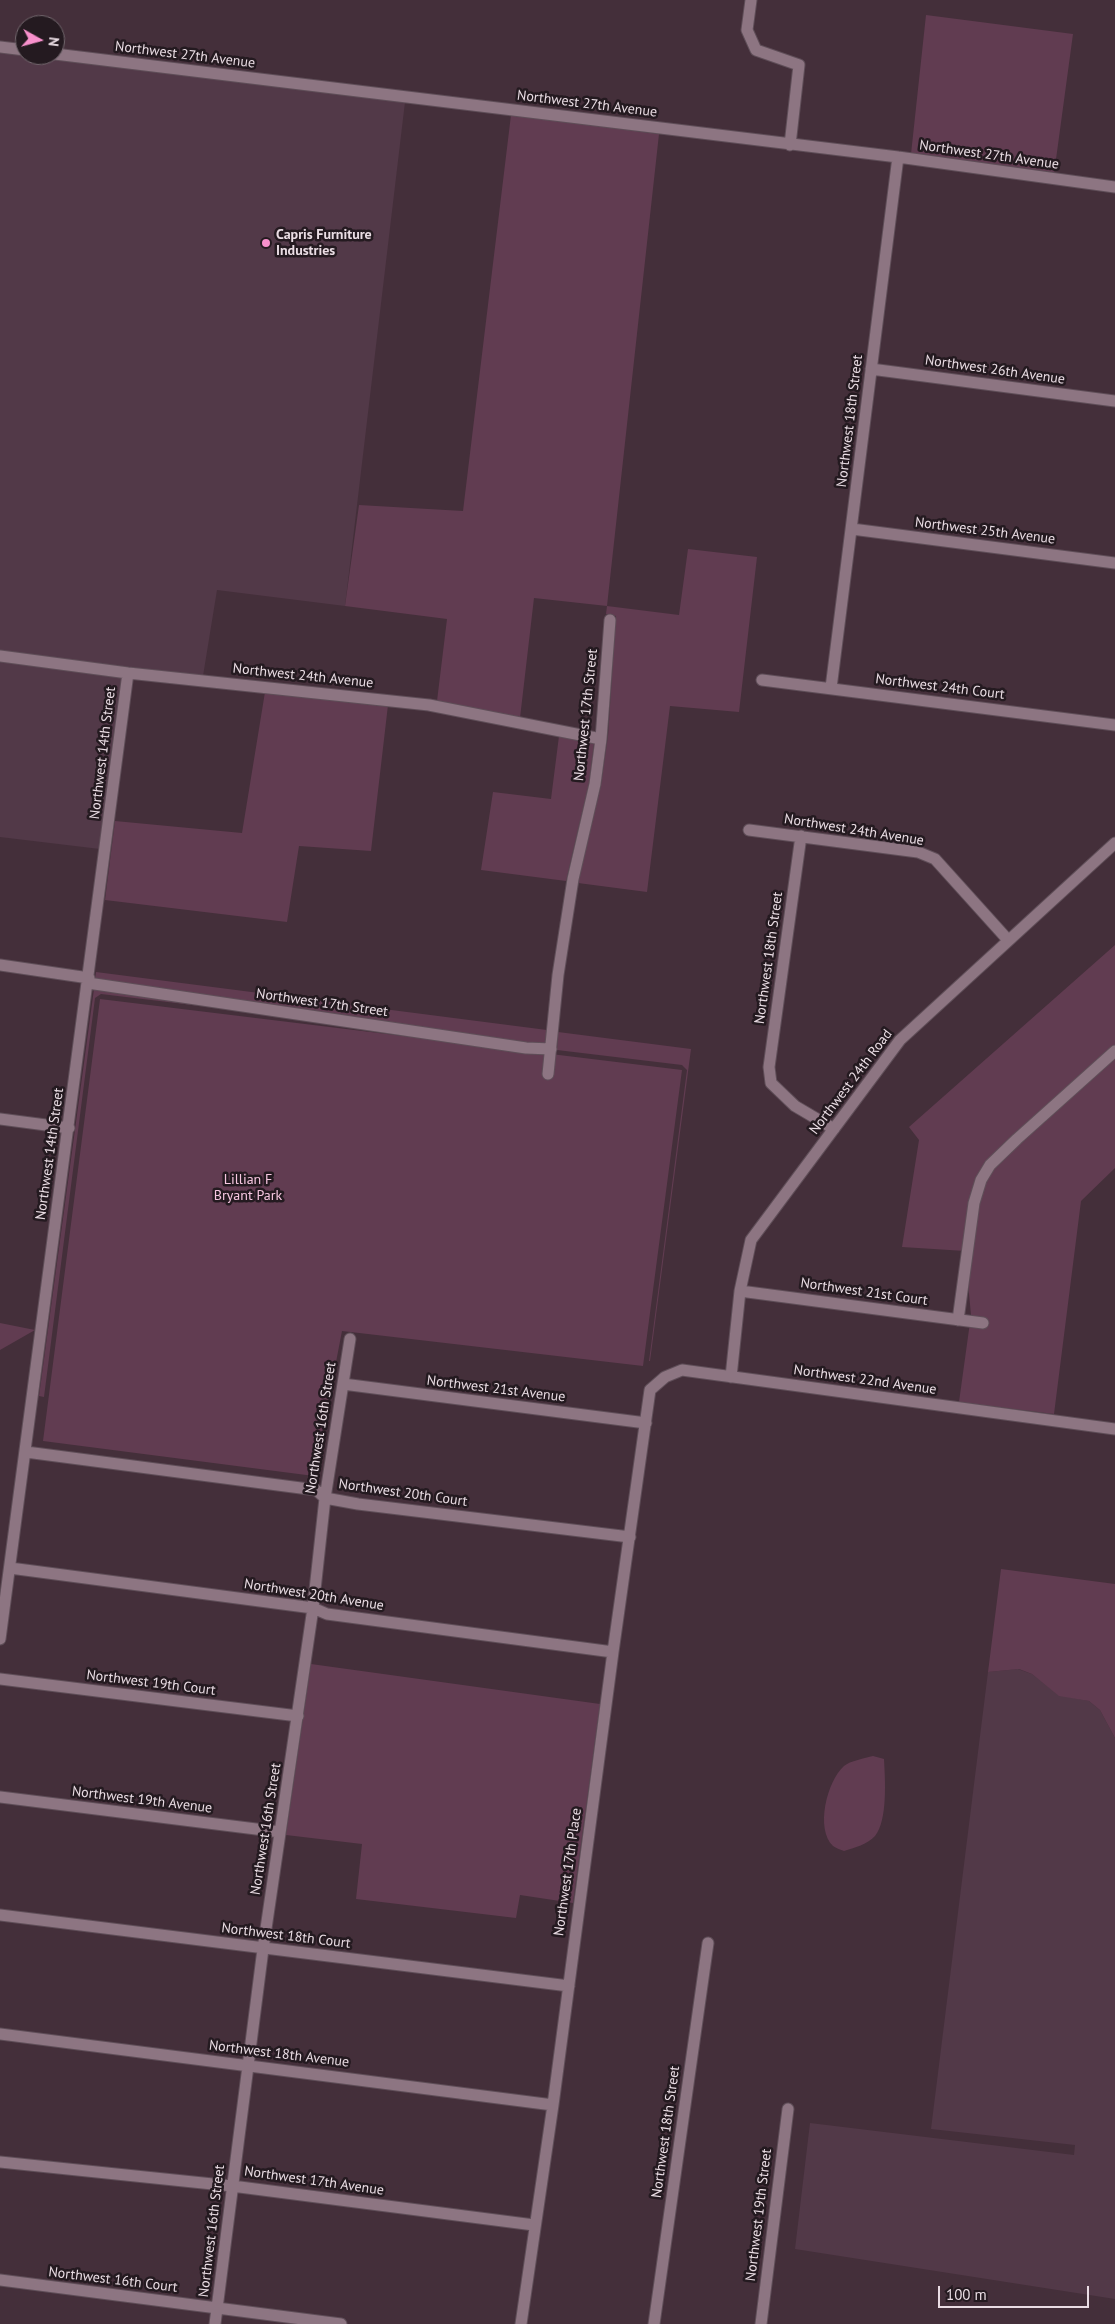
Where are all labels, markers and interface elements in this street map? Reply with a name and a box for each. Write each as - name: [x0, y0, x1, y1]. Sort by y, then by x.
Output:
- north arrow: [15, 15, 65, 65]
- text: N: [44, 36, 63, 47]
- street label: Northwest 27th Avenue: [114, 38, 256, 72]
- street label: Northwest 27th Avenue: [516, 87, 658, 121]
- street label: Northwest 27th Avenue: [918, 137, 1060, 173]
- place label: Capris Furniture Industries: [276, 227, 372, 260]
- marker: Capris Furniture Industries: [260, 237, 272, 249]
- street label: Northwest 26th Avenue: [924, 352, 1066, 388]
- street label: Northwest 18th Street: [834, 354, 866, 488]
- street label: Northwest 25th Avenue: [914, 514, 1056, 548]
- street label: Northwest 17th Street: [571, 648, 601, 782]
- street label: Northwest 24th Avenue: [232, 660, 374, 692]
- street label: Northwest 24th Court: [874, 671, 1006, 703]
- street label: Northwest 14th Street: [87, 686, 119, 820]
- street label: Northwest 24th Avenue: [783, 811, 925, 849]
- street label: Northwest 18th Street: [751, 891, 787, 1025]
- street label: Northwest 17th Street: [255, 985, 389, 1021]
- street label: Northwest 24th Road: [806, 1026, 896, 1138]
- street label: Northwest 14th Street: [32, 1087, 68, 1221]
- park label: Lillian F Bryant Park: [214, 1172, 282, 1204]
- street label: Northwest 21st Court: [799, 1275, 929, 1309]
- street label: Northwest 16th Street: [302, 1361, 340, 1495]
- street label: Northwest 22nd Avenue: [793, 1362, 937, 1398]
- street label: Northwest 21st Avenue: [426, 1372, 566, 1406]
- street label: Northwest 20th Court: [337, 1476, 469, 1510]
- street label: Northwest 20th Avenue: [243, 1576, 385, 1614]
- street label: Northwest 19th Court: [85, 1667, 217, 1699]
- street label: Northwest 16th Street: [247, 1762, 285, 1896]
- street label: Northwest 19th Avenue: [71, 1783, 213, 1817]
- street label: Northwest 17th Place: [551, 1807, 585, 1937]
- street label: Northwest 18th Court: [220, 1920, 352, 1952]
- street label: Northwest 18th Avenue: [208, 2037, 350, 2071]
- street label: Northwest 18th Street: [648, 2065, 684, 2199]
- street label: Northwest 19th Street: [743, 2148, 775, 2282]
- street label: Northwest 17th Avenue: [243, 2163, 385, 2199]
- street label: Northwest 16th Street: [196, 2164, 228, 2298]
- street label: Northwest 16th Court: [47, 2264, 179, 2296]
- scale bar: [940, 2276, 1091, 2308]
- text: 100 m: [946, 2285, 987, 2304]

